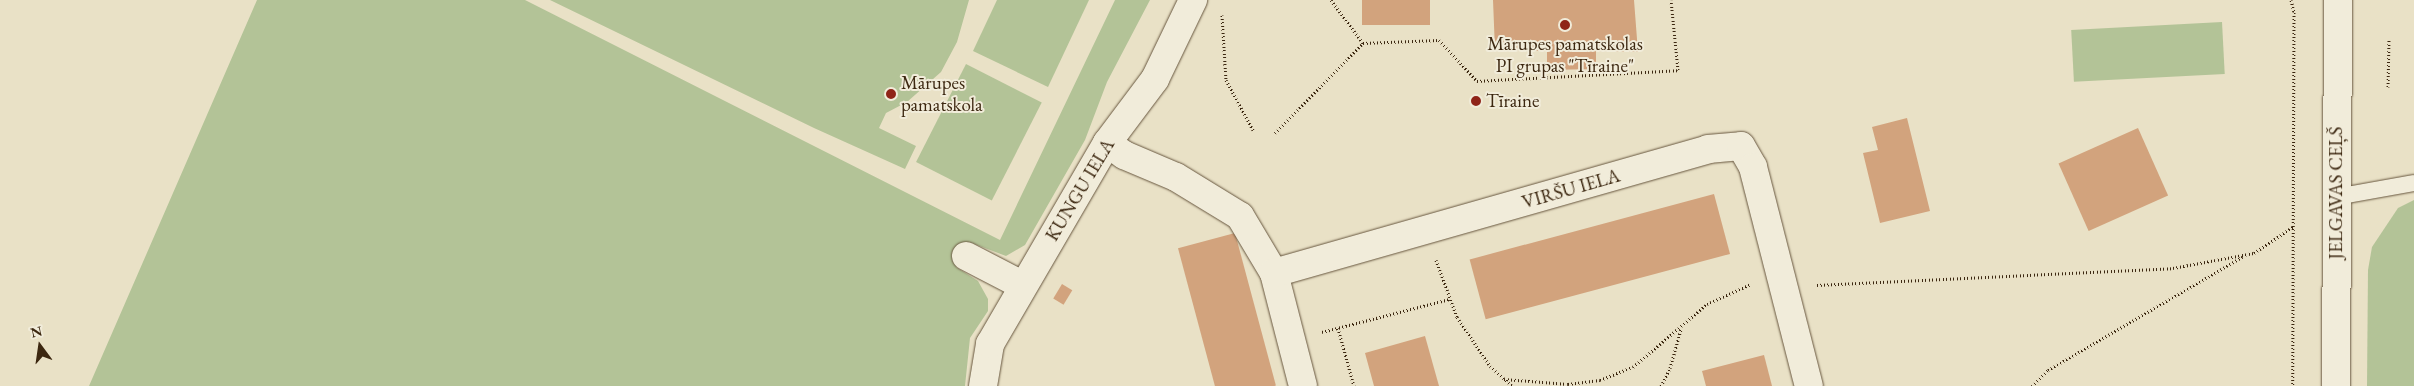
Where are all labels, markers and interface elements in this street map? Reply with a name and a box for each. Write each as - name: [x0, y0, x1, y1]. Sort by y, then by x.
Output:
- marker: Mārupes pamatskolas PI grupas "Tīraine": [1559, 19, 1571, 31]
- place label: Mārupes pamatskolas PI grupas "Tīraine": [1487, 33, 1643, 77]
- place label: Mārupes pamatskola: [901, 72, 983, 116]
- marker: Mārupes pamatskola: [885, 88, 897, 100]
- place label: Tīraine: [1486, 90, 1539, 112]
- marker: Tīraine: [1470, 95, 1482, 107]
- street label: JELGAVAS CEĻŠ: [2325, 127, 2347, 259]
- street label: KUNGU IELA: [1041, 135, 1119, 245]
- street label: VIRŠU IELA: [1519, 164, 1623, 214]
- north arrow: [15, 321, 65, 371]
- text: N: [29, 321, 44, 342]

